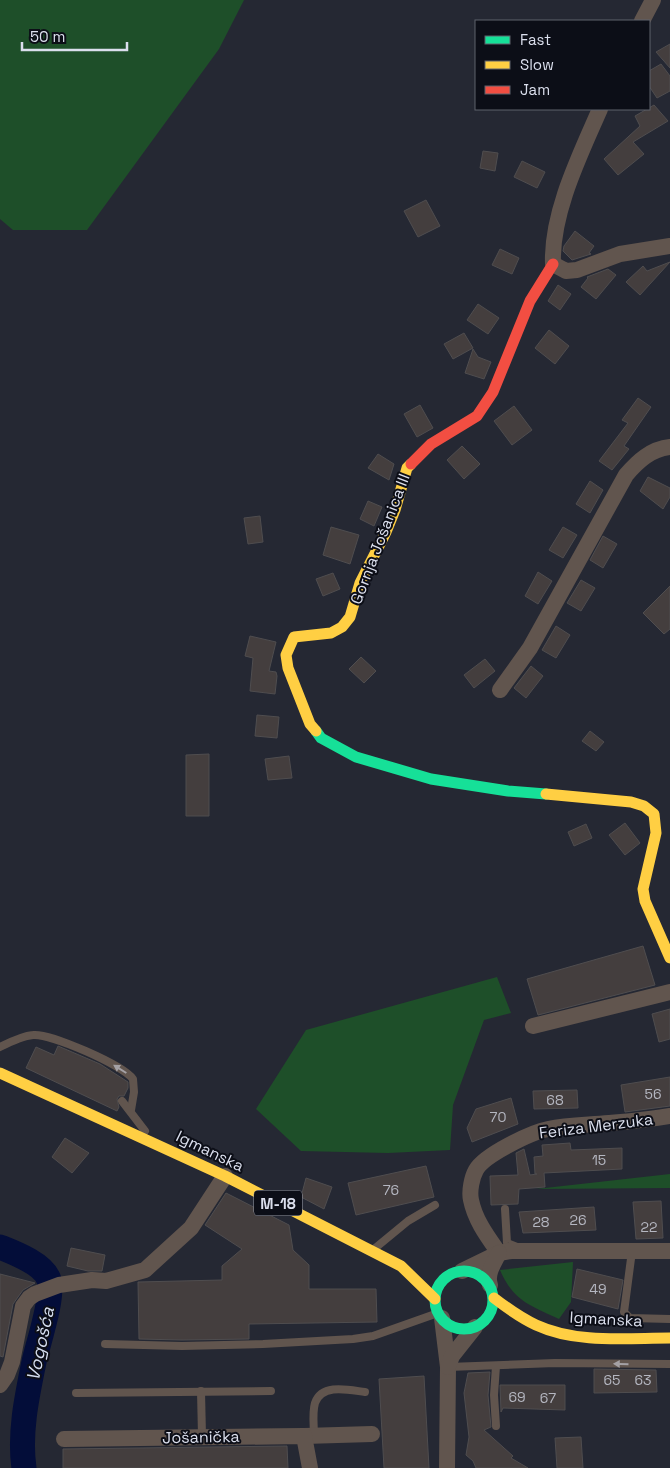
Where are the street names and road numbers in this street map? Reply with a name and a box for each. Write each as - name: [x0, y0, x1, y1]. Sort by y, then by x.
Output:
- street label: Gornja Jošanica III: [345, 471, 415, 607]
- street label: Feriza Merzuka: [538, 1109, 654, 1143]
- street label: Igmanska: [173, 1126, 247, 1176]
- road number: M-18: [254, 1190, 302, 1216]
- street label: Igmanska: [569, 1307, 643, 1331]
- street label: Jošanička: [162, 1426, 240, 1448]

